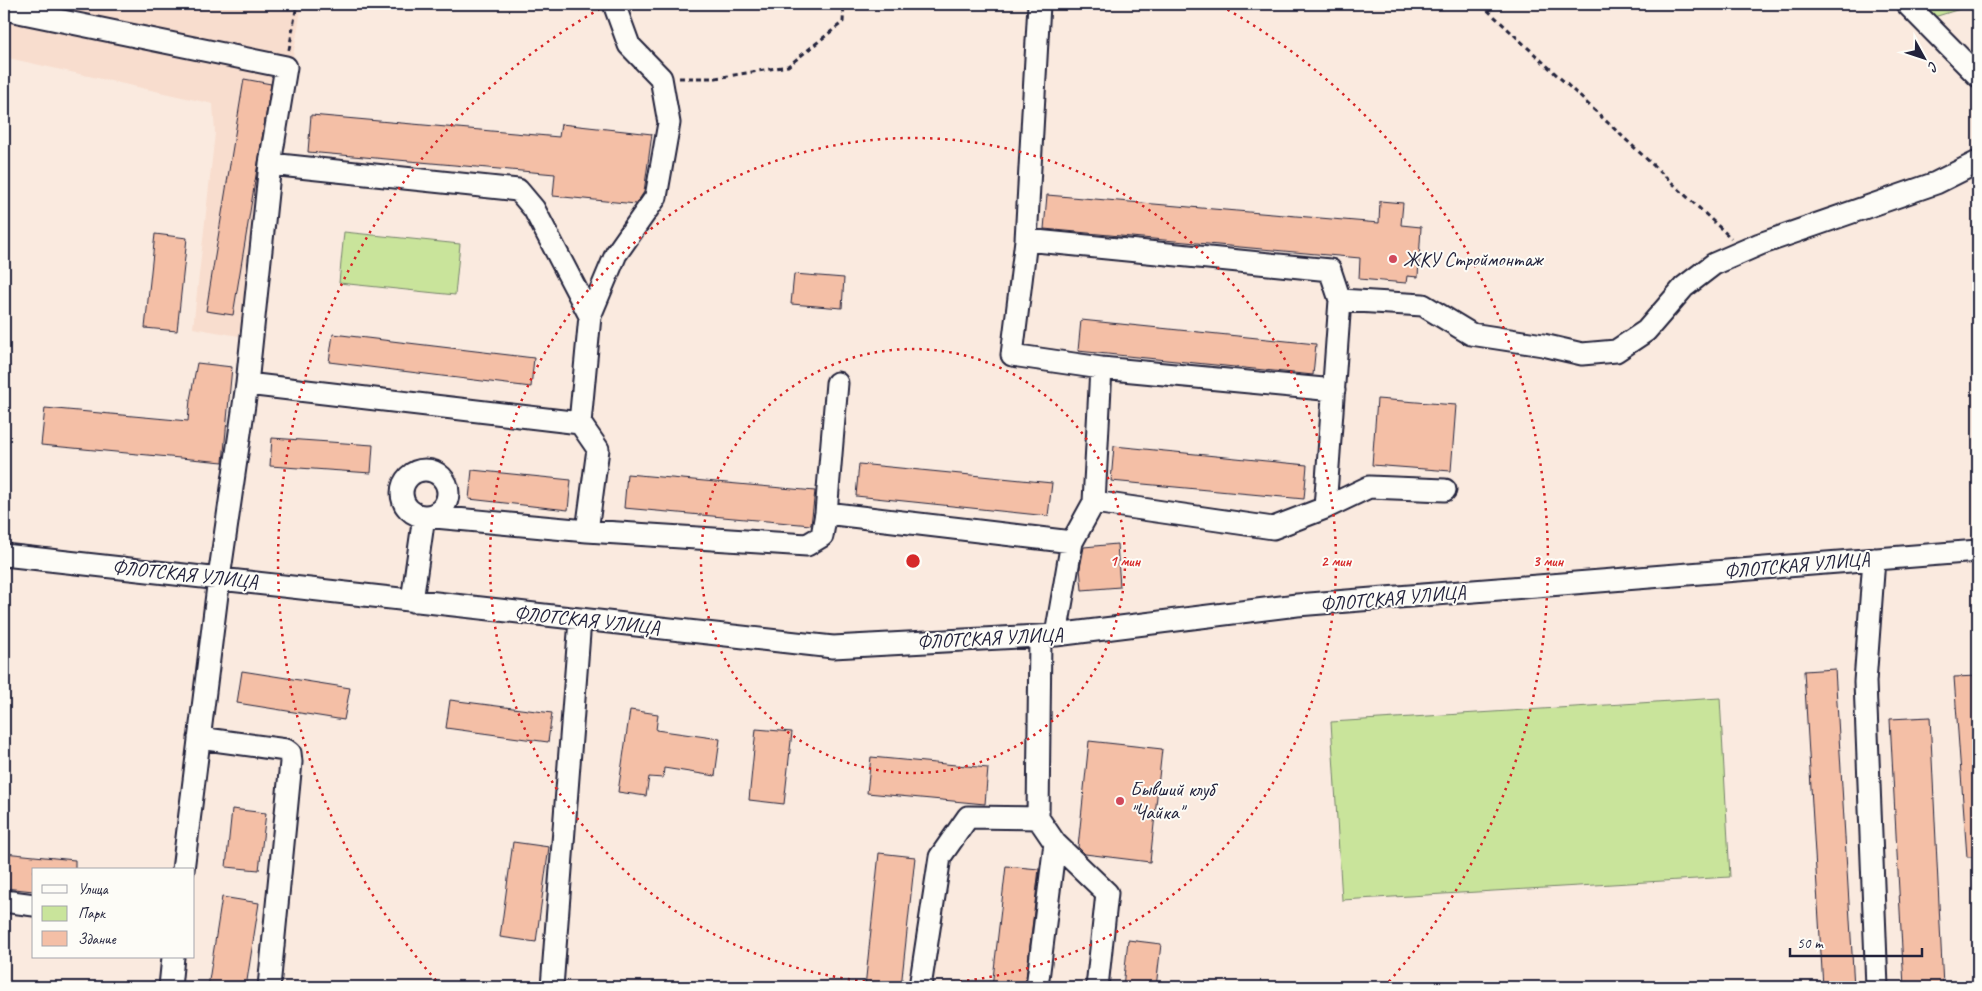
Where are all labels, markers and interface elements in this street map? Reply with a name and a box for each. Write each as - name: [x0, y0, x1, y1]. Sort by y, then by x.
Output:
- north arrow: [1900, 32, 1950, 82]
- text: С: [1923, 58, 1942, 76]
- place label: ЖКУ Строймонтаж: [1403, 247, 1545, 272]
- marker: ЖКУ Строймонтаж: [1387, 253, 1399, 265]
- street label: ФЛОТСКАЯ УЛИЦА: [1723, 546, 1872, 584]
- centre of rings: [904, 552, 922, 570]
- text: 1 мин: [1110, 552, 1142, 571]
- text: 2 мин: [1321, 552, 1353, 571]
- text: 3 мин: [1533, 552, 1565, 571]
- street label: ФЛОТСКАЯ УЛИЦА: [111, 554, 260, 594]
- street label: ФЛОТСКАЯ УЛИЦА: [1319, 579, 1468, 617]
- street label: ФЛОТСКАЯ УЛИЦА: [513, 600, 662, 640]
- street label: ФЛОТСКАЯ УЛИЦА: [916, 622, 1065, 654]
- place label: Бывший клуб "Чайка": [1130, 777, 1218, 825]
- marker: Бывший клуб "Чайка": [1114, 795, 1126, 807]
- legend: [32, 868, 195, 958]
- text: Улица: [78, 880, 109, 899]
- text: Парк: [78, 904, 106, 923]
- scale bar: [1790, 926, 1922, 958]
- text: Здание: [78, 930, 117, 949]
- text: 50 m: [1797, 934, 1824, 953]

